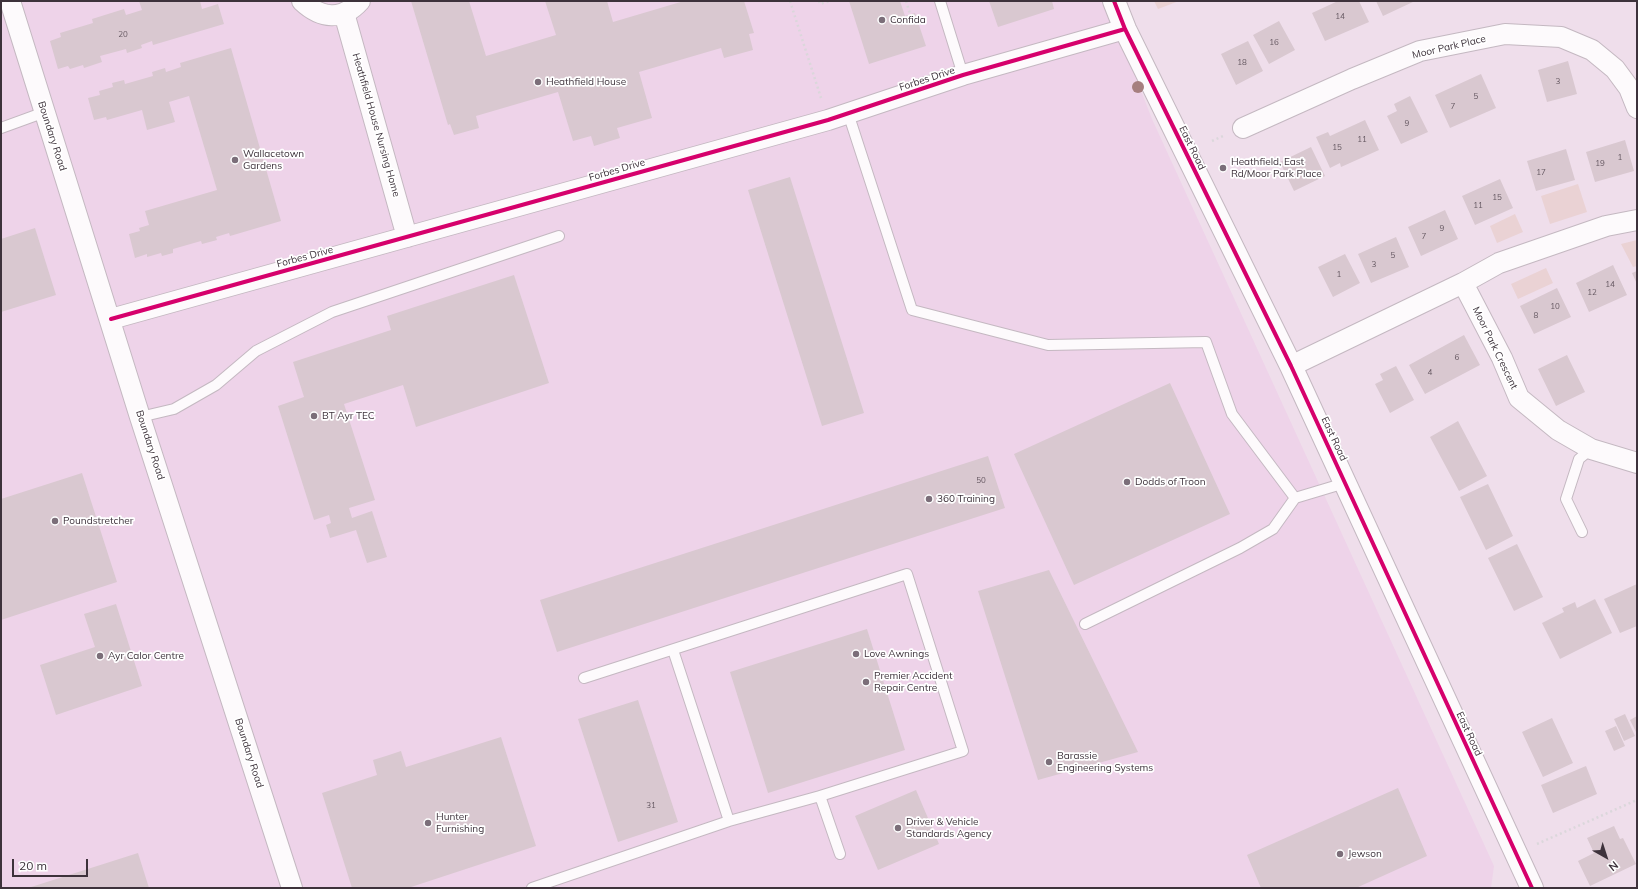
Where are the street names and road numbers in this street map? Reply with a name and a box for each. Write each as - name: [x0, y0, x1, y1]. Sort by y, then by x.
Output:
- street label: Moor Park Place: [1411, 33, 1487, 61]
- street label: Heathfield House Nursing Home: [350, 52, 402, 198]
- street label: Forbes Drive: [898, 64, 956, 94]
- street label: Boundary Road: [35, 100, 69, 172]
- street label: East Road: [1176, 124, 1208, 172]
- street label: Forbes Drive: [588, 156, 646, 184]
- street label: Forbes Drive: [275, 244, 335, 270]
- street label: Moor Park Crescent: [1470, 305, 1520, 391]
- street label: Boundary Road: [133, 409, 167, 481]
- street label: East Road: [1319, 415, 1349, 463]
- street label: East Road: [1454, 710, 1484, 758]
- street label: Boundary Road: [232, 717, 266, 789]

